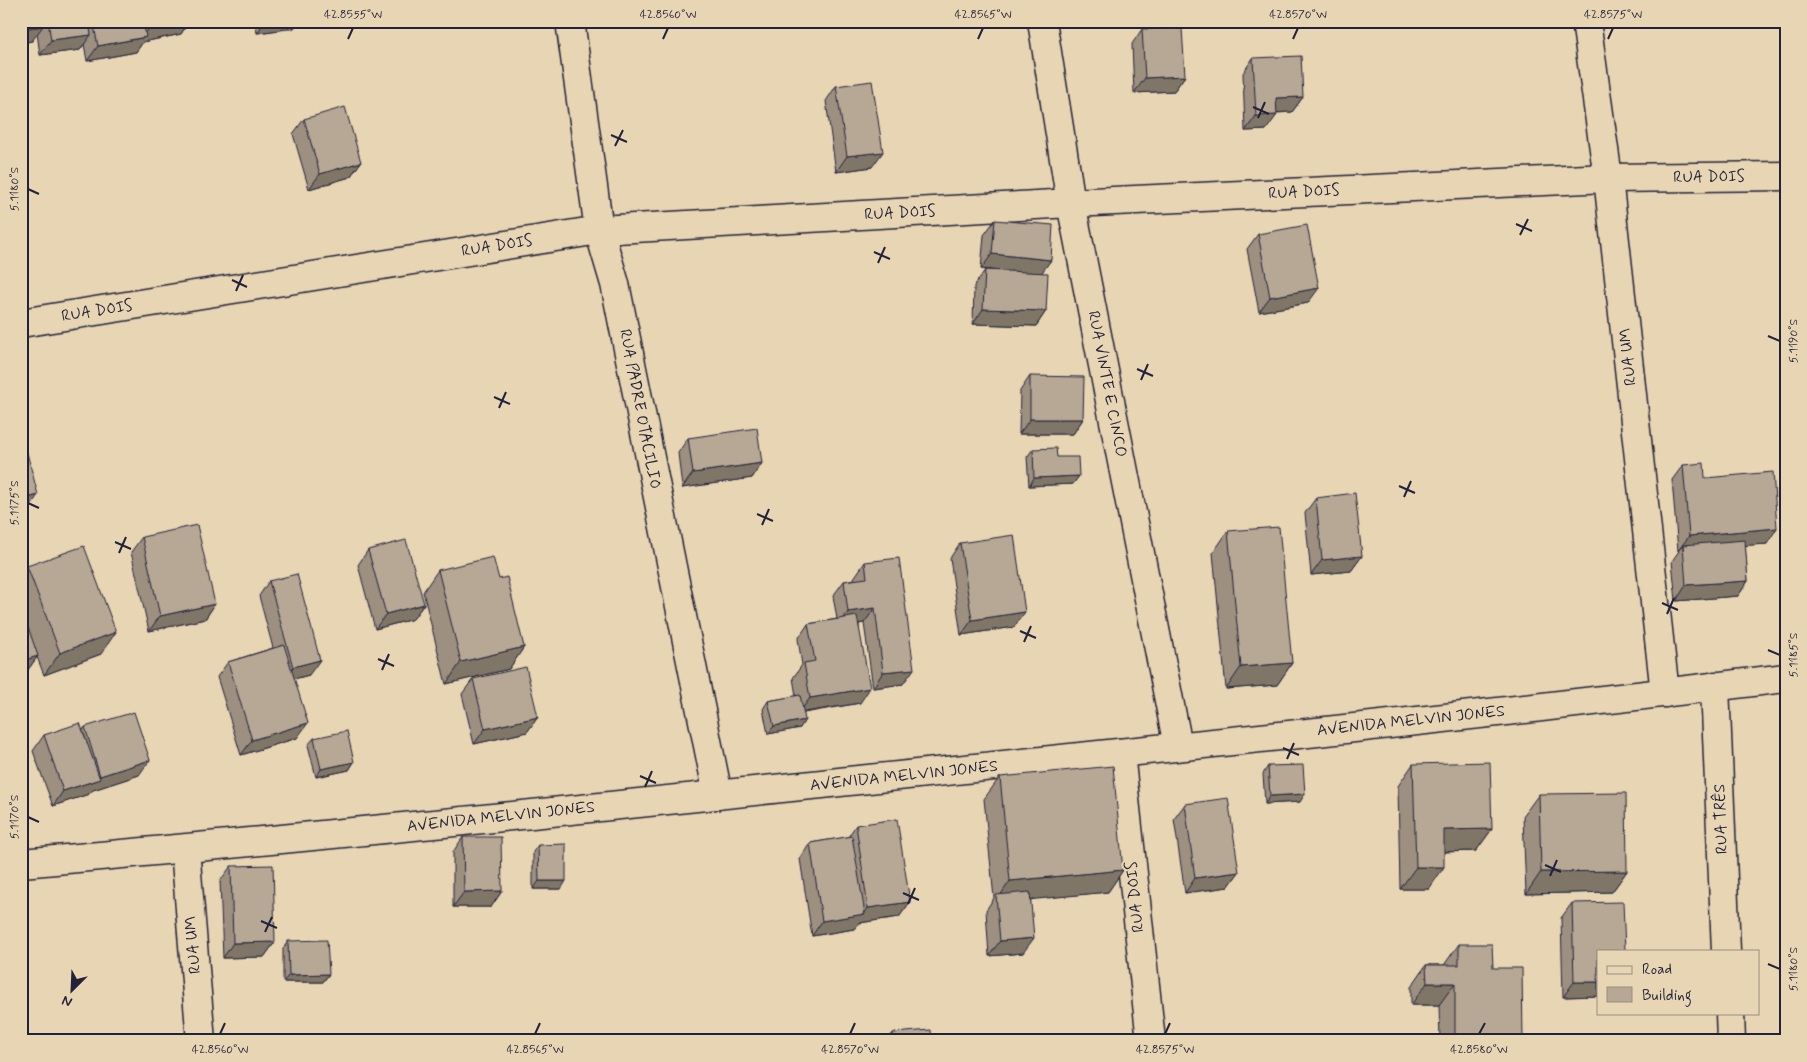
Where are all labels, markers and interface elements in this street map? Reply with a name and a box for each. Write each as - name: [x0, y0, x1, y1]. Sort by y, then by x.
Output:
- text: 42.8555°W: [324, 7, 382, 23]
- text: 42.8560°W: [640, 7, 696, 23]
- text: 42.8565°W: [954, 7, 1012, 23]
- text: 42.8570°W: [1269, 7, 1327, 23]
- text: 42.8575°W: [1584, 7, 1642, 23]
- text: 5.1180°S: [7, 166, 23, 211]
- street label: RUA DOIS: [1673, 166, 1745, 188]
- street label: RUA DOIS: [1268, 180, 1340, 204]
- street label: RUA DOIS: [864, 201, 936, 225]
- street label: RUA DOIS: [460, 230, 534, 262]
- street label: RUA DOIS: [60, 295, 134, 327]
- street label: RUA VINTE E CINCO: [1083, 309, 1131, 459]
- text: 5.1190°S: [1786, 319, 1802, 363]
- street label: RUA PADRE OTACILIO: [614, 327, 666, 491]
- street label: RUA UM: [1615, 327, 1641, 387]
- text: 5.1175°S: [7, 480, 23, 526]
- text: 5.1185°S: [1786, 632, 1802, 677]
- street label: AVENIDA MELVIN JONES: [1316, 701, 1506, 741]
- street label: AVENIDA MELVIN JONES: [809, 756, 999, 796]
- street label: RUA TRÊS: [1709, 783, 1733, 855]
- text: 5.1170°S: [7, 794, 23, 839]
- street label: AVENIDA MELVIN JONES: [406, 797, 596, 837]
- street label: RUA DOIS: [1121, 860, 1149, 934]
- street label: RUA UM: [180, 915, 206, 975]
- text: 5.1180°S: [1786, 946, 1802, 991]
- legend: [1597, 950, 1760, 1014]
- text: Road: [1642, 960, 1672, 980]
- north arrow: [48, 964, 98, 1014]
- text: Building: [1642, 986, 1692, 1007]
- text: N: [59, 991, 75, 1011]
- text: 42.8560°W: [192, 1042, 248, 1058]
- text: 42.8565°W: [506, 1042, 564, 1058]
- text: 42.8570°W: [821, 1042, 879, 1058]
- text: 42.8575°W: [1136, 1042, 1194, 1058]
- text: 42.8580°W: [1450, 1042, 1508, 1058]

